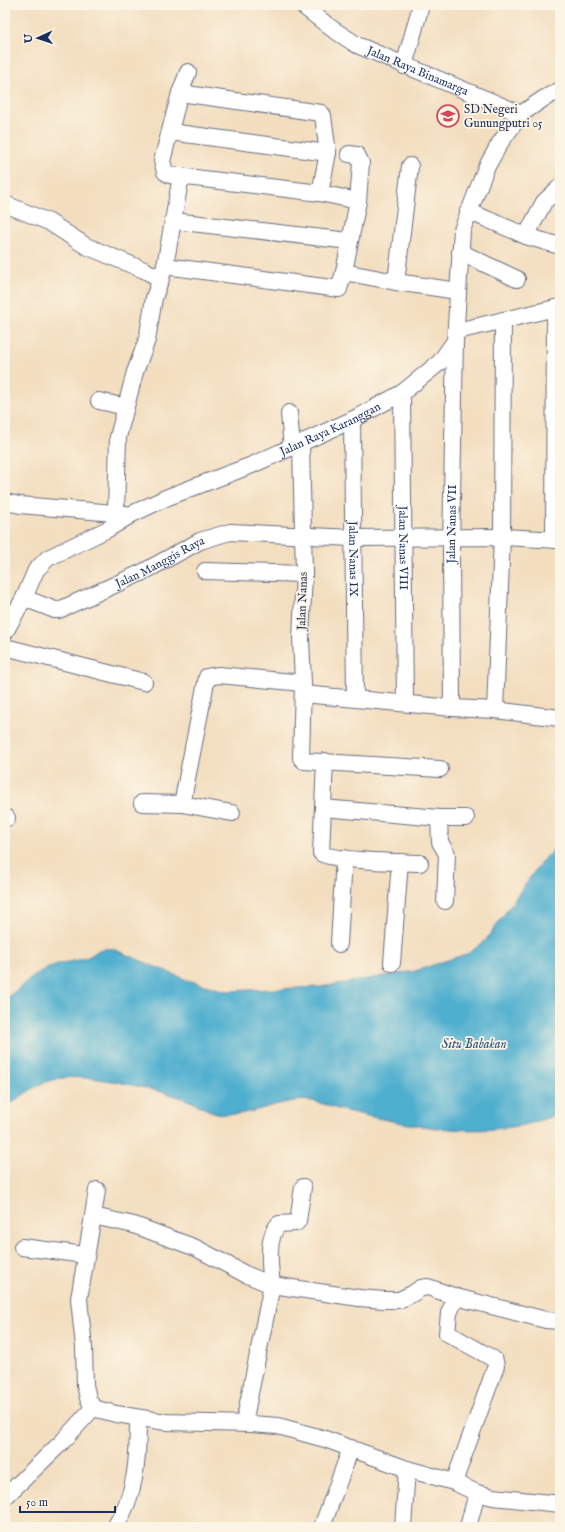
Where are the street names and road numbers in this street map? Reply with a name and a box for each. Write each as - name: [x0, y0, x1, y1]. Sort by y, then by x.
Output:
- street label: Jalan Raya Binamarga: [362, 42, 471, 99]
- street label: Jalan Raya Karanggan: [276, 399, 384, 461]
- street label: Jalan Nanas VII: [444, 484, 460, 566]
- street label: Jalan Nanas VIII: [394, 504, 411, 590]
- street label: Jalan Nanas IX: [344, 519, 361, 597]
- street label: Jalan Manggis Raya: [111, 533, 207, 593]
- street label: Jalan Nanas: [294, 572, 312, 632]

